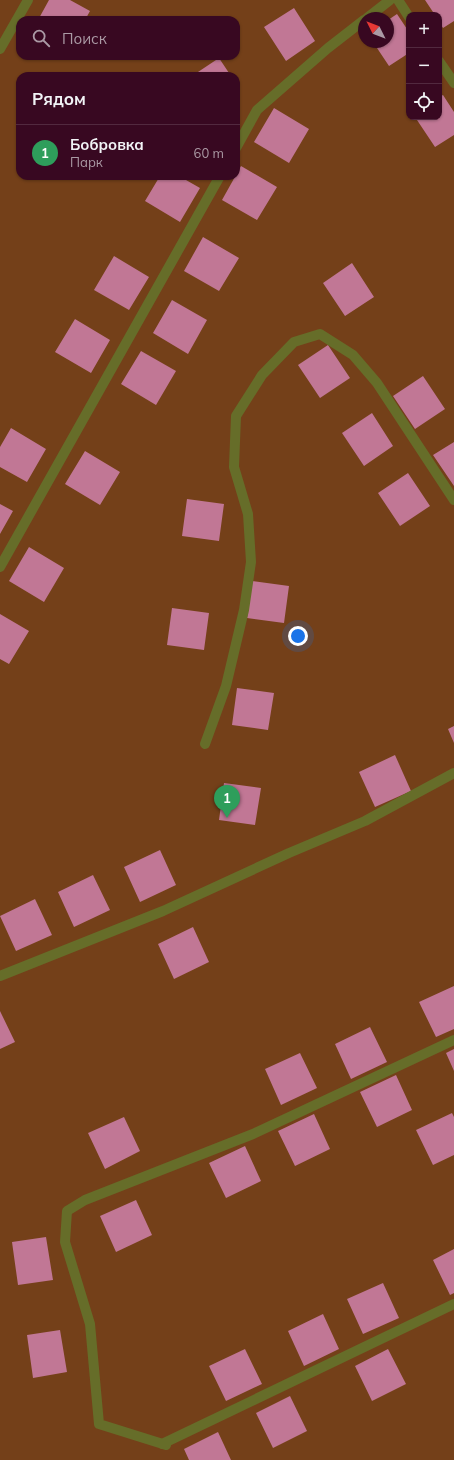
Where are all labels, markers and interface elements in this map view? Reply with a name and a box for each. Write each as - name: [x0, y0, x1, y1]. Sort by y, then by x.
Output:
- north arrow: [358, 12, 394, 48]
- map controls: [406, 12, 442, 120]
- button: +: [406, 12, 442, 48]
- search box: [16, 16, 240, 60]
- icon: search: [30, 27, 52, 49]
- text: Поиск: [62, 29, 107, 48]
- button: −: [406, 48, 442, 84]
- button: locate: [406, 84, 442, 120]
- text: Рядом: [32, 88, 86, 109]
- text: Бобровка: [70, 135, 144, 154]
- text: 1: [41, 145, 49, 161]
- text: 60 m: [194, 145, 224, 161]
- text: Парк: [70, 154, 103, 170]
- your location: [288, 626, 308, 646]
- pin: 1: [214, 785, 240, 818]

